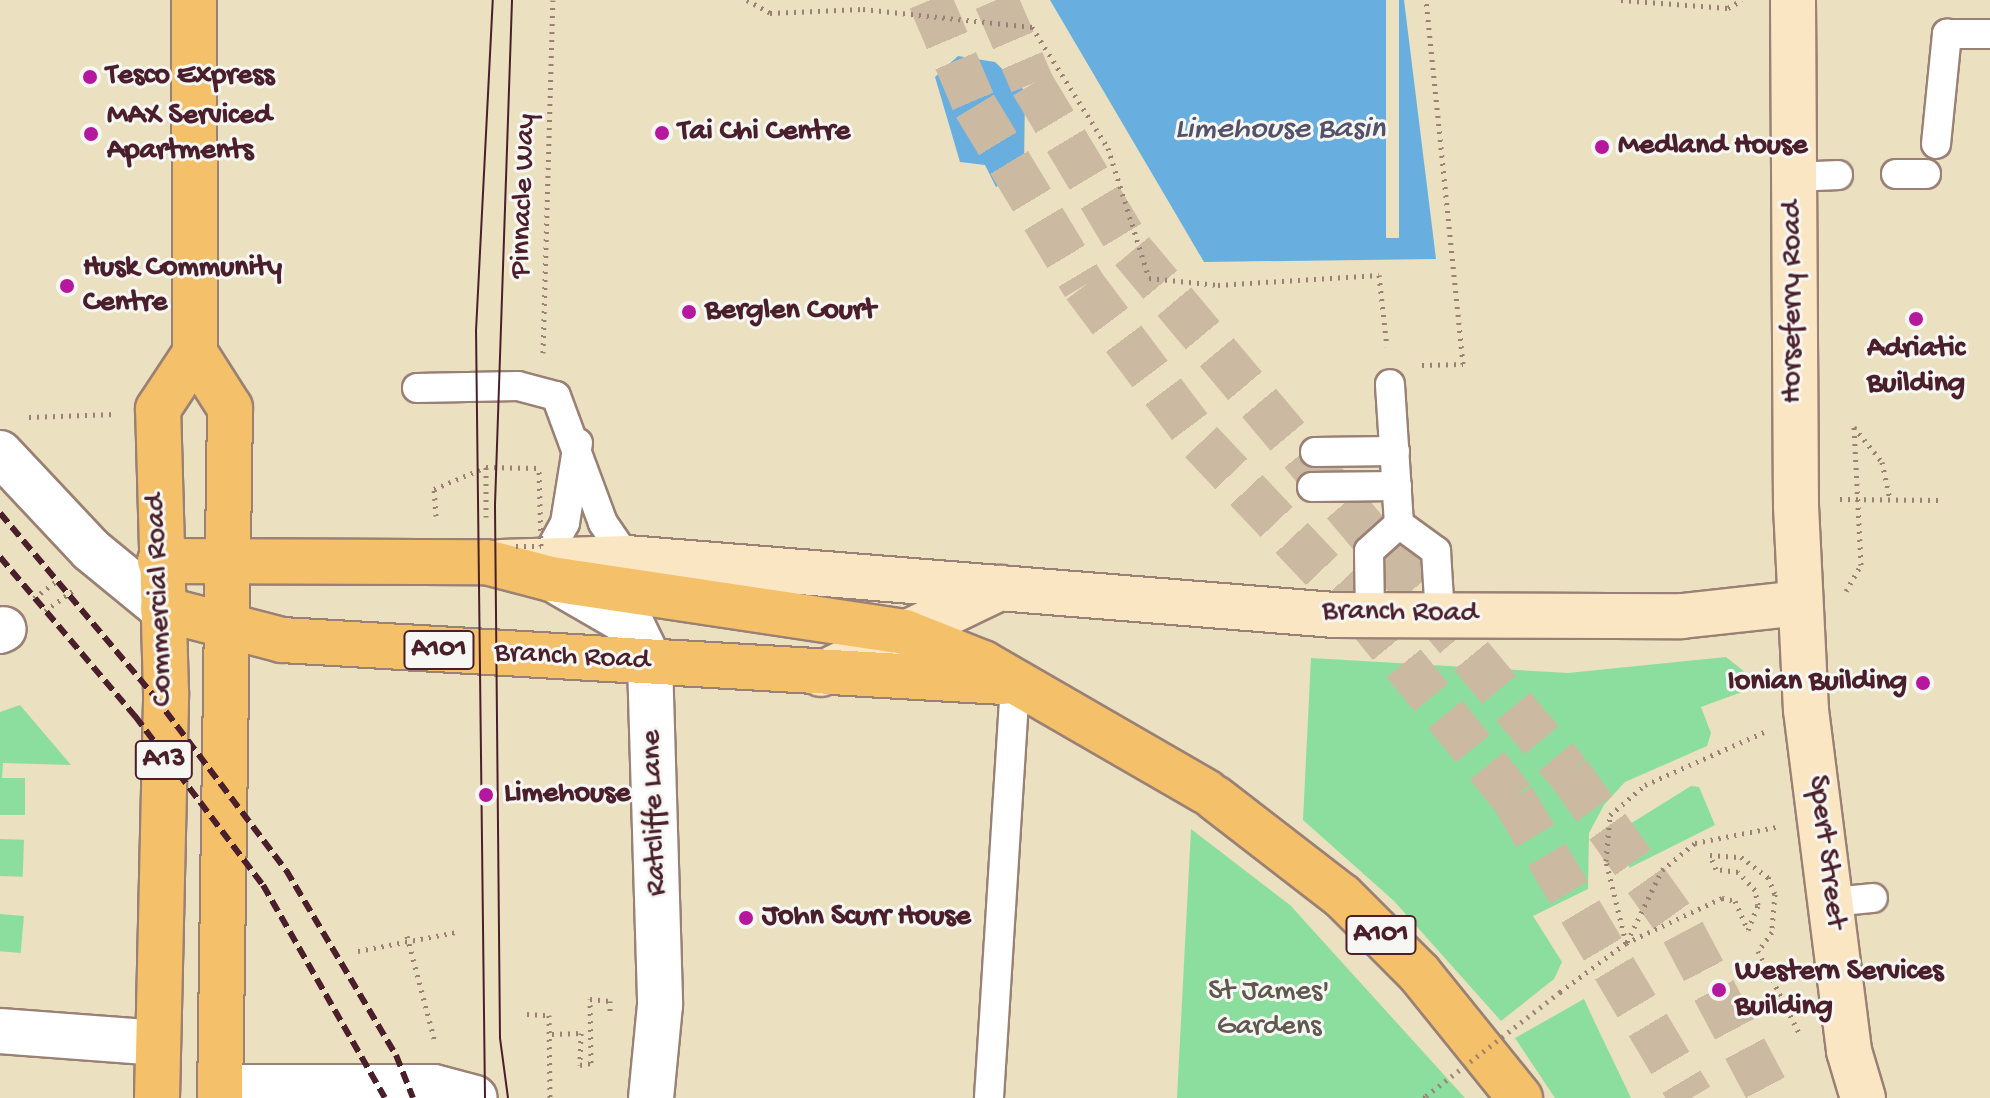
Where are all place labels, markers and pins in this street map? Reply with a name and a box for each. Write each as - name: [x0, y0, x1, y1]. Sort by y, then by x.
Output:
- place label: Tesco Express: [106, 59, 274, 95]
- marker: Tesco Express: [81, 68, 99, 86]
- place label: MAX Serviced Apartments: [107, 99, 272, 170]
- place label: Tai Chi Centre: [678, 115, 850, 151]
- marker: Tai Chi Centre: [653, 124, 671, 142]
- marker: MAX Serviced Apartments: [82, 125, 100, 143]
- place label: Medland House: [1618, 129, 1807, 165]
- marker: Medland House: [1593, 138, 1611, 156]
- place label: Husk Community Centre: [83, 251, 282, 322]
- marker: Husk Community Centre: [58, 277, 76, 295]
- place label: Berglen Court: [705, 294, 876, 330]
- marker: Berglen Court: [680, 303, 698, 321]
- marker: Adriatic Building: [1907, 310, 1925, 328]
- place label: Adriatic Building: [1867, 332, 1965, 402]
- place label: Ionian Building: [1728, 665, 1907, 701]
- marker: Ionian Building: [1914, 674, 1932, 692]
- place label: Limehouse: [504, 777, 631, 813]
- marker: Limehouse: [475, 784, 497, 806]
- place label: John Scurr House: [762, 900, 971, 936]
- marker: John Scurr House: [737, 909, 755, 927]
- place label: Western Services Building: [1735, 955, 1943, 1026]
- marker: Western Services Building: [1710, 981, 1728, 999]

